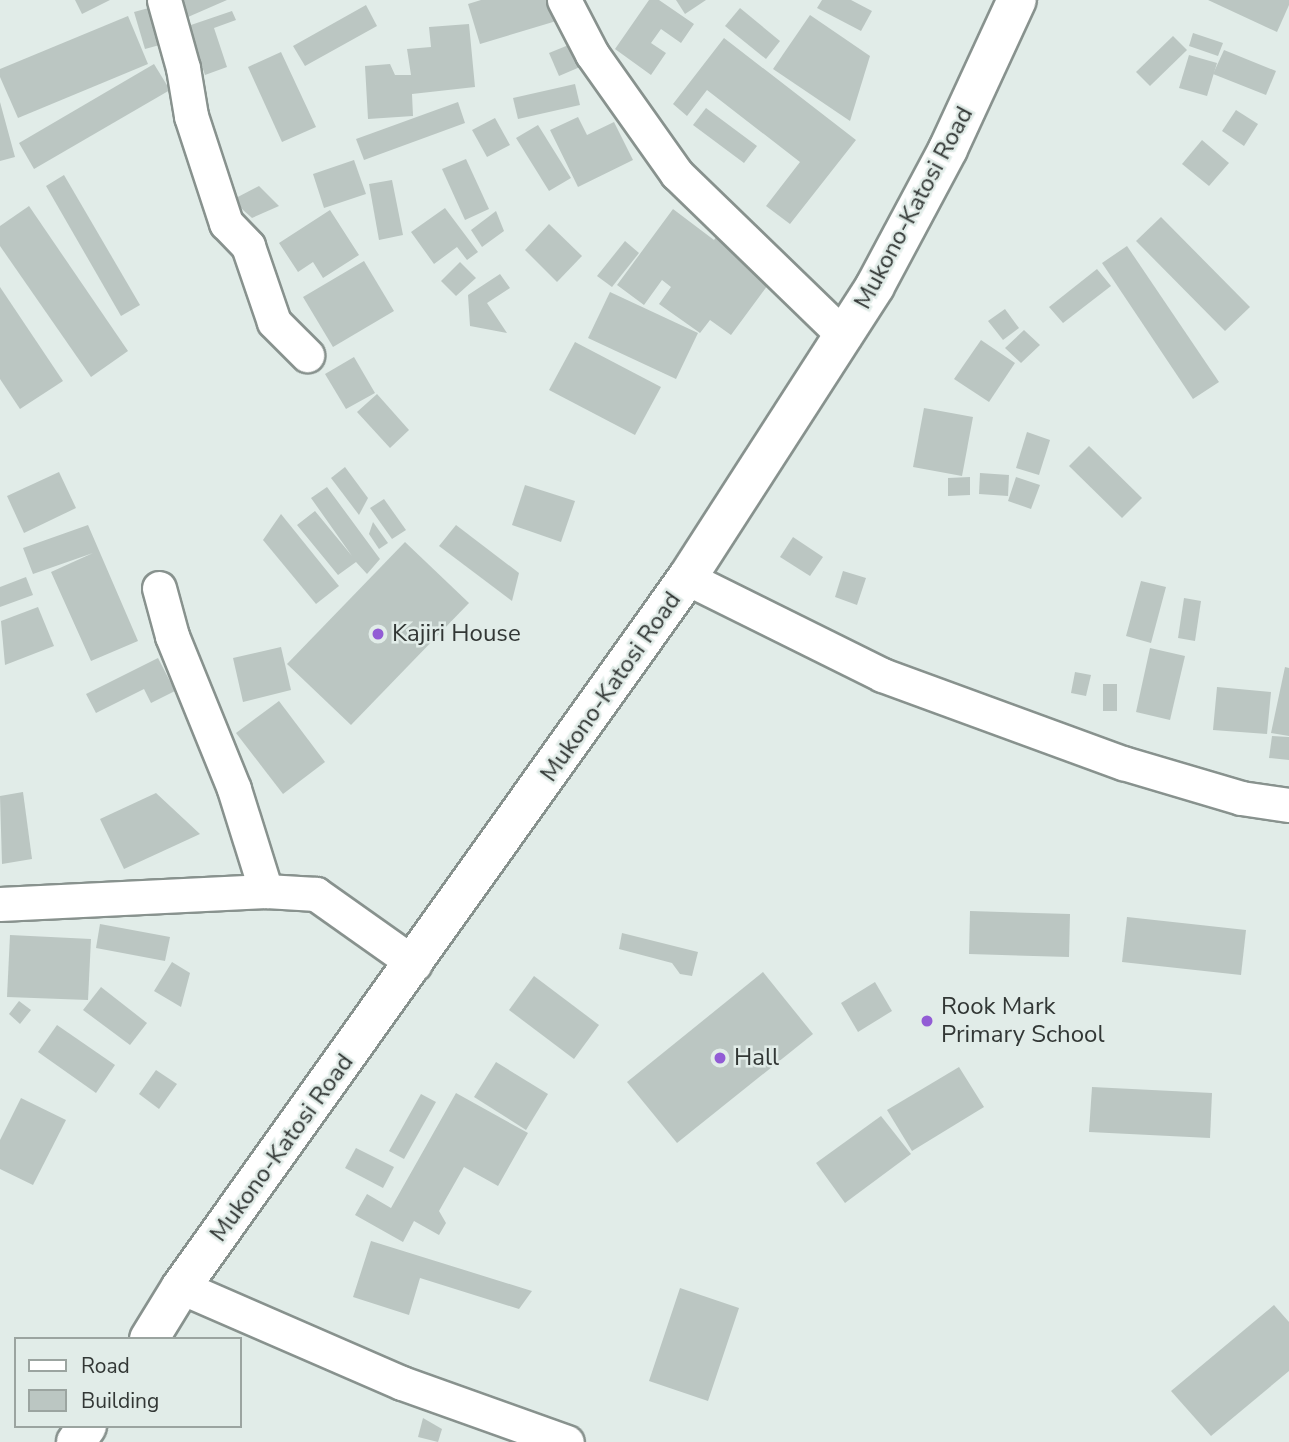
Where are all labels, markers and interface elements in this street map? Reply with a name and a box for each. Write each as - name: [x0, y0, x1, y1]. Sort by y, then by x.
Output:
- street label: Mukono-Katosi Road: [848, 102, 980, 314]
- street label: Mukono-Katosi Road: [535, 587, 687, 787]
- place label: Kajiri House: [392, 620, 521, 648]
- marker: Kajiri House: [370, 626, 386, 642]
- place label: Rook Mark Primary School: [941, 993, 1104, 1049]
- marker: Rook Mark Primary School: [919, 1013, 935, 1029]
- place label: Hall: [734, 1044, 779, 1072]
- street label: Mukono-Katosi Road: [204, 1049, 360, 1247]
- marker: Hall: [712, 1050, 728, 1066]
- legend: [14, 1337, 242, 1428]
- text: Road: [81, 1352, 130, 1380]
- text: Building: [81, 1387, 159, 1415]

